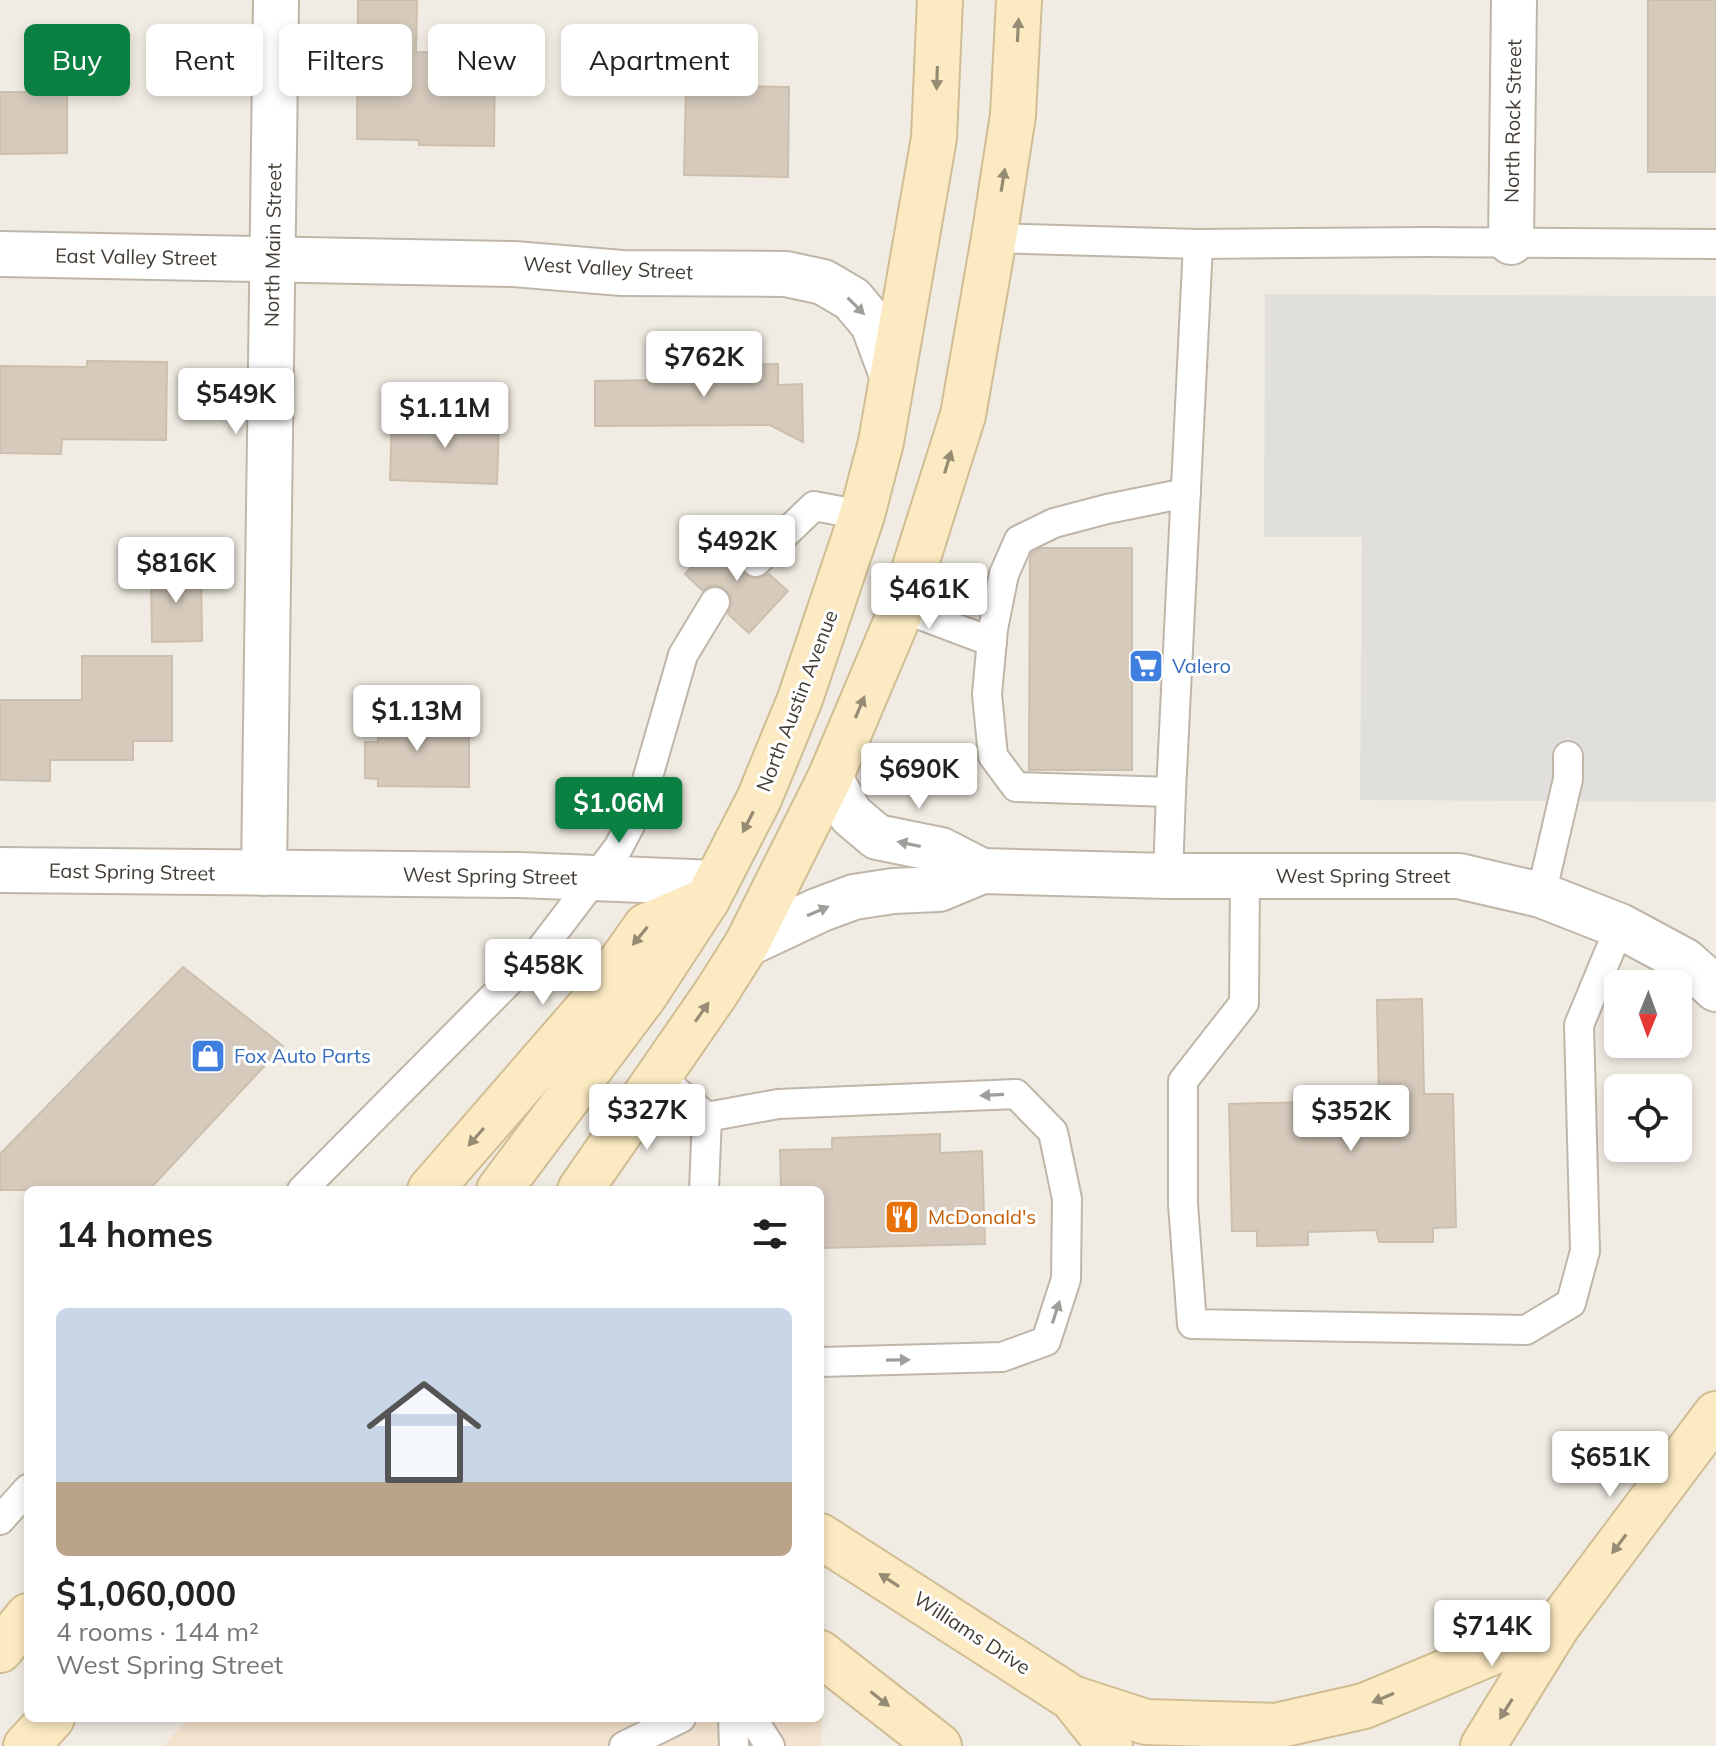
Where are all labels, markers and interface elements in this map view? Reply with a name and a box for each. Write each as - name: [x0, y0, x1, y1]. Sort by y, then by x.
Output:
- one-way arrow: [1011, 17, 1024, 42]
- chip: Buy: [24, 24, 130, 96]
- chip: Rent: [146, 24, 263, 96]
- chip: Filters: [279, 24, 412, 96]
- chip: New: [428, 24, 545, 96]
- chip: Apartment: [561, 24, 758, 96]
- street label: North Rock Street: [1499, 39, 1526, 203]
- one-way arrow: [930, 66, 943, 91]
- street label: North Main Street: [259, 163, 286, 327]
- one-way arrow: [997, 167, 1010, 192]
- street label: East Valley Street: [55, 243, 217, 270]
- street label: West Valley Street: [522, 251, 694, 284]
- one-way arrow: [846, 296, 865, 315]
- pin: $762K: [648, 331, 760, 399]
- text: $762K: [664, 340, 744, 373]
- pin: $549K: [180, 368, 292, 436]
- text: $549K: [196, 377, 276, 410]
- pin: $1.11M: [380, 382, 510, 450]
- text: $1.11M: [399, 391, 491, 424]
- one-way arrow: [942, 450, 954, 474]
- pin: $492K: [681, 515, 793, 583]
- text: $492K: [697, 524, 777, 557]
- pin: $816K: [120, 537, 232, 605]
- text: $816K: [136, 546, 216, 579]
- pin: $461K: [873, 563, 985, 631]
- text: $461K: [889, 572, 969, 605]
- street label: North Austin Avenue: [750, 606, 843, 795]
- supermarket icon: Valero: [1127, 647, 1165, 685]
- place label: Valero: [1172, 653, 1231, 678]
- pin: $1.13M: [352, 685, 482, 753]
- text: $1.13M: [371, 694, 463, 727]
- one-way arrow: [854, 695, 867, 719]
- pin: $690K: [863, 743, 975, 811]
- text: $690K: [879, 752, 959, 785]
- pin: $1.06M: [554, 777, 684, 845]
- text: $1.06M: [573, 786, 665, 819]
- one-way arrow: [741, 810, 754, 833]
- one-way arrow: [897, 837, 922, 850]
- street label: East Spring Street: [49, 858, 215, 885]
- street label: West Spring Street: [402, 861, 578, 890]
- street label: West Spring Street: [1276, 863, 1450, 888]
- one-way arrow: [806, 904, 830, 917]
- one-way arrow: [632, 926, 649, 946]
- pin: $458K: [487, 939, 599, 1007]
- text: $458K: [503, 948, 583, 981]
- north arrow: [1604, 970, 1692, 1058]
- map controls: [1604, 970, 1692, 1162]
- one-way arrow: [694, 1001, 709, 1022]
- shop icon: Fox Auto Parts: [189, 1037, 227, 1075]
- place label: Fox Auto Parts: [234, 1043, 371, 1068]
- button: locate: [1604, 1074, 1692, 1162]
- pin: $327K: [591, 1084, 703, 1152]
- pin: $352K: [1295, 1085, 1407, 1153]
- one-way arrow: [979, 1088, 1004, 1101]
- text: $327K: [607, 1093, 687, 1126]
- text: $352K: [1311, 1094, 1391, 1127]
- one-way arrow: [468, 1127, 485, 1147]
- restaurant icon: McDonald's: [883, 1198, 921, 1236]
- place label: McDonald's: [928, 1204, 1036, 1229]
- icon: filters: [748, 1212, 792, 1256]
- text: 14 homes: [56, 1213, 213, 1256]
- one-way arrow: [1050, 1299, 1063, 1323]
- one-way arrow: [886, 1354, 911, 1366]
- icon: home: [352, 1360, 496, 1504]
- pin: $651K: [1554, 1431, 1666, 1499]
- text: $651K: [1570, 1440, 1650, 1473]
- one-way arrow: [1611, 1533, 1627, 1555]
- text: $1,060,000: [56, 1572, 236, 1615]
- one-way arrow: [878, 1573, 900, 1587]
- street label: Williams Drive: [909, 1586, 1035, 1680]
- pin: $714K: [1436, 1600, 1548, 1668]
- text: $714K: [1452, 1609, 1532, 1642]
- text: 4 rooms · 144 m²: [56, 1615, 259, 1648]
- text: West Spring Street: [56, 1648, 283, 1681]
- one-way arrow: [870, 1691, 890, 1707]
- one-way arrow: [1371, 1691, 1395, 1704]
- one-way arrow: [1499, 1698, 1513, 1720]

